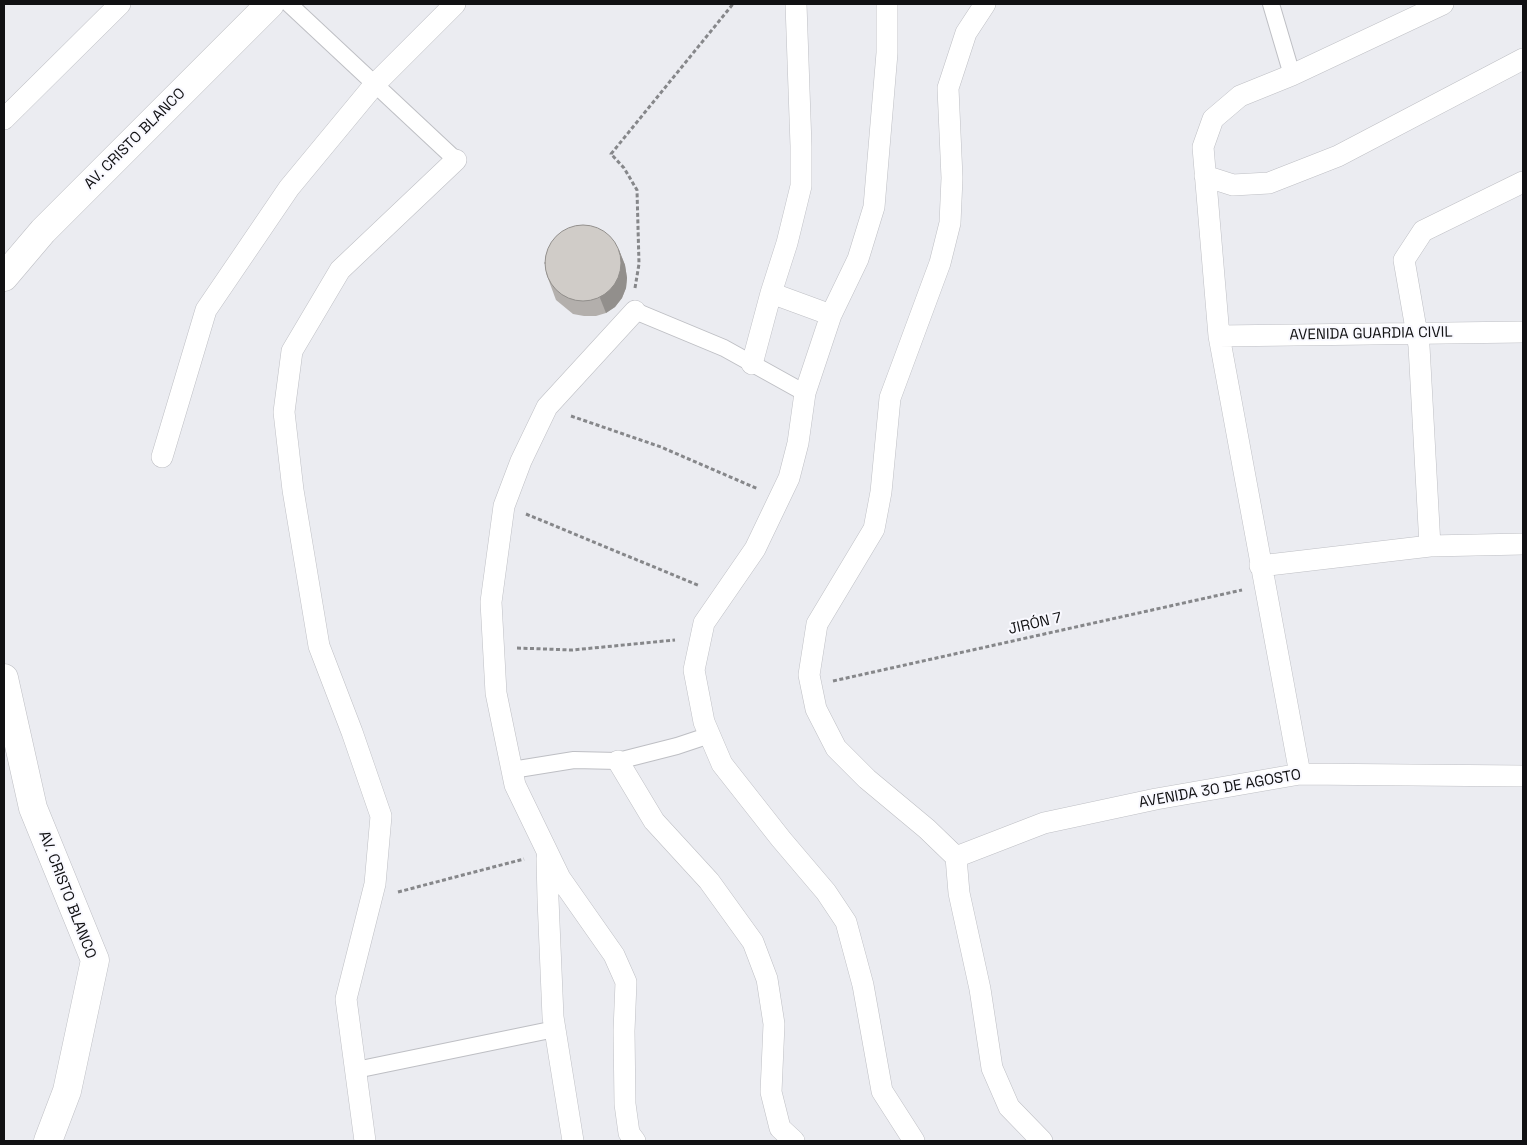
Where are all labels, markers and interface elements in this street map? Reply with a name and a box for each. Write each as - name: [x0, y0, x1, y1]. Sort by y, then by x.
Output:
- street label: AV. CRISTO BLANCO: [81, 85, 189, 193]
- street label: AVENIDA GUARDIA CIVIL: [1289, 324, 1453, 344]
- street label: JIRÓN 7: [1006, 609, 1064, 639]
- street label: AVENIDA 30 DE AGOSTO: [1138, 766, 1302, 812]
- street label: AV. CRISTO BLANCO: [34, 829, 100, 961]

